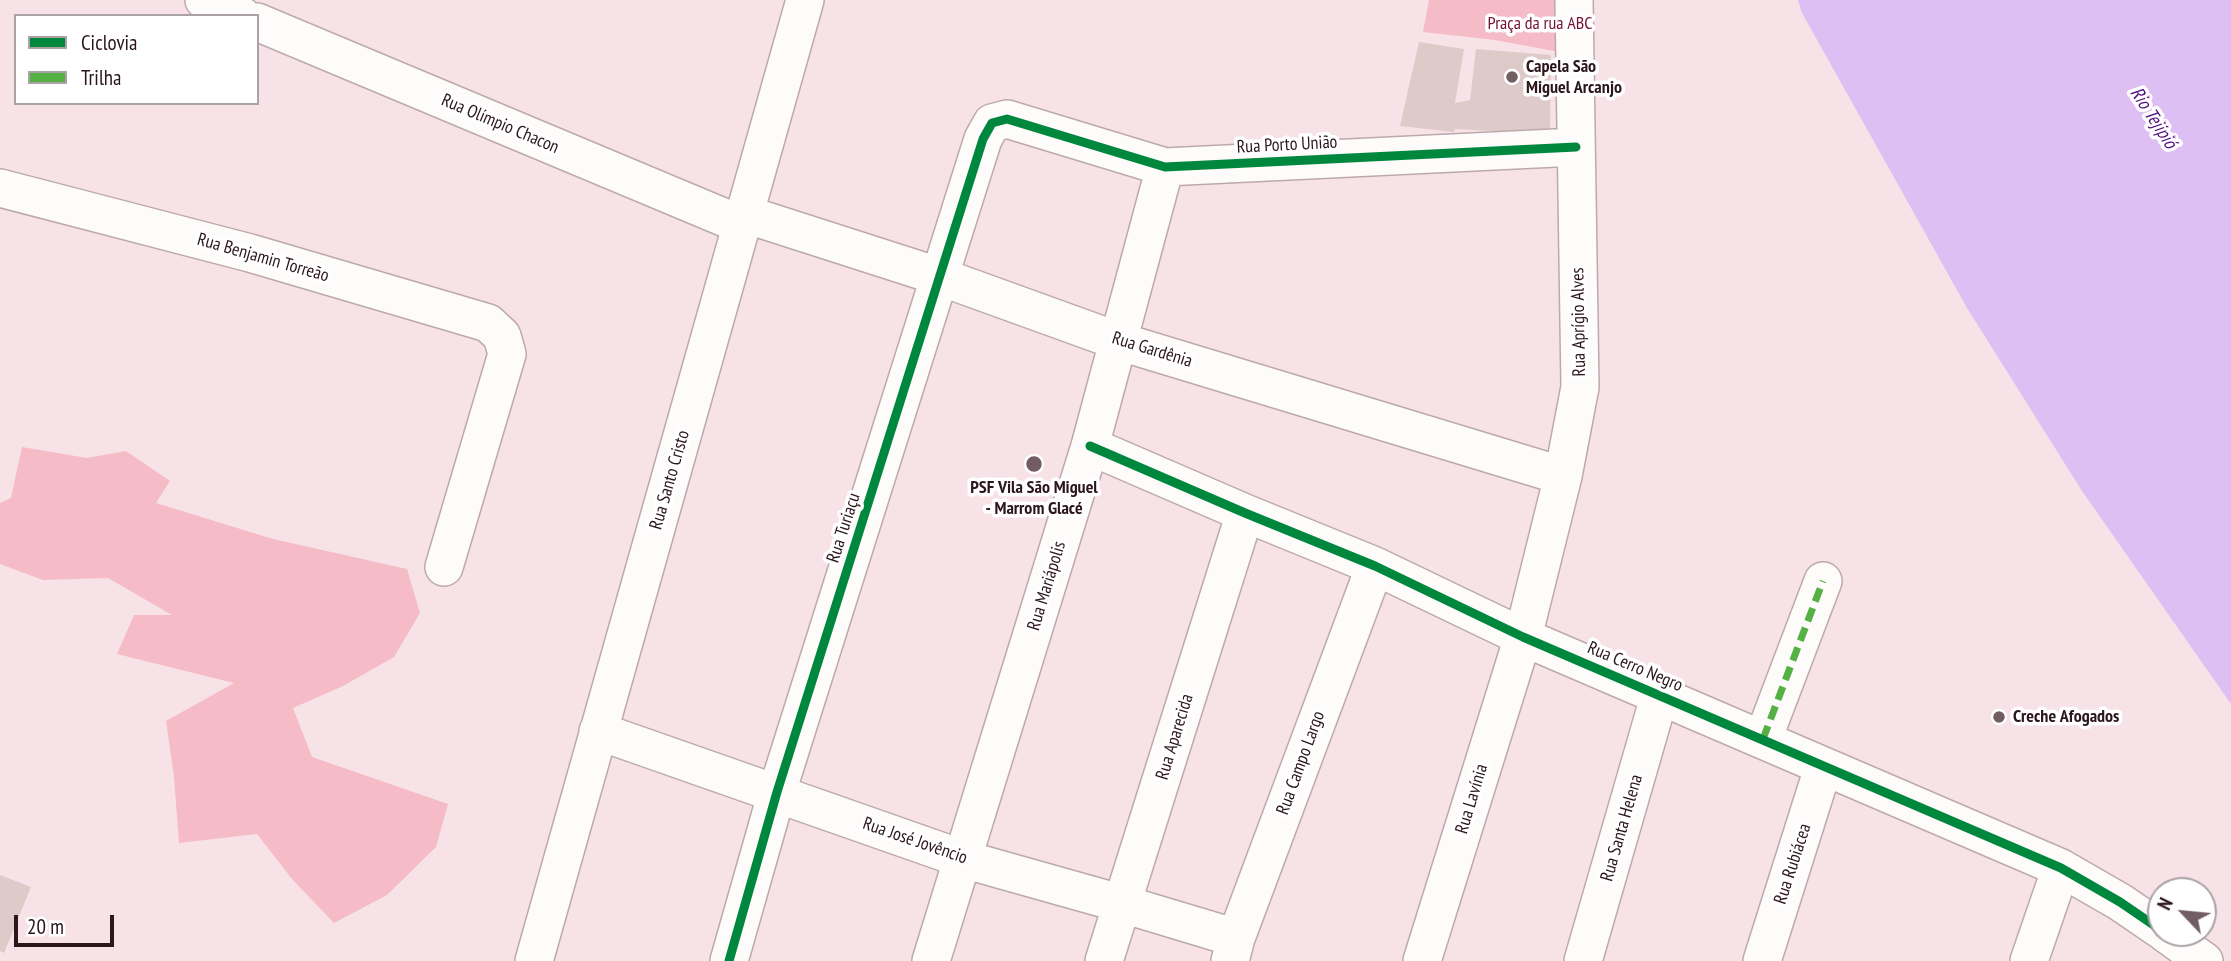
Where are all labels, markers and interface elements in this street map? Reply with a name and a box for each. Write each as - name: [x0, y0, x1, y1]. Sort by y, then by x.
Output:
- park label: Praça da rua ABC: [1488, 13, 1592, 35]
- legend: [14, 14, 259, 105]
- text: Ciclovia: [81, 29, 138, 56]
- place label: Capela São Miguel Arcanjo: [1526, 56, 1622, 98]
- text: Trilha: [81, 64, 121, 91]
- marker: Capela São Miguel Arcanjo: [1504, 69, 1520, 85]
- water label: Rio Tejipió: [2125, 83, 2181, 153]
- street label: Rua Olímpio Chacon: [438, 90, 562, 158]
- street label: Rua Porto União: [1236, 132, 1338, 158]
- street label: Rua Benjamin Torreão: [195, 229, 331, 287]
- street label: Rua Aprígio Alves: [1567, 267, 1591, 377]
- street label: Rua Gardênia: [1109, 328, 1195, 372]
- street label: Rua Santo Cristo: [646, 428, 694, 532]
- marker: PSF Vila São Miguel - Marrom Glacé: [1024, 454, 1044, 474]
- place label: PSF Vila São Miguel - Marrom Glacé: [970, 477, 1098, 520]
- street label: Rua Turiaçu: [823, 490, 865, 566]
- street label: Rua Mariápolis: [1023, 539, 1071, 633]
- street label: Rua Cerro Negro: [1584, 637, 1686, 697]
- street label: Rua Aparecida: [1152, 692, 1198, 782]
- place label: Creche Afogados: [2013, 706, 2119, 728]
- street label: Rua Campo Largo: [1272, 708, 1330, 818]
- marker: Creche Afogados: [1991, 709, 2007, 725]
- street label: Rua Lavínia: [1451, 762, 1493, 836]
- street label: Rua Santa Helena: [1596, 772, 1648, 884]
- street label: Rua José Jovêncio: [860, 813, 970, 869]
- street label: Rua Rubiácea: [1770, 821, 1816, 907]
- north arrow: [2147, 877, 2217, 947]
- text: N: [2152, 894, 2178, 914]
- scale bar: [18, 902, 117, 946]
- text: 20 m: [27, 913, 64, 940]

